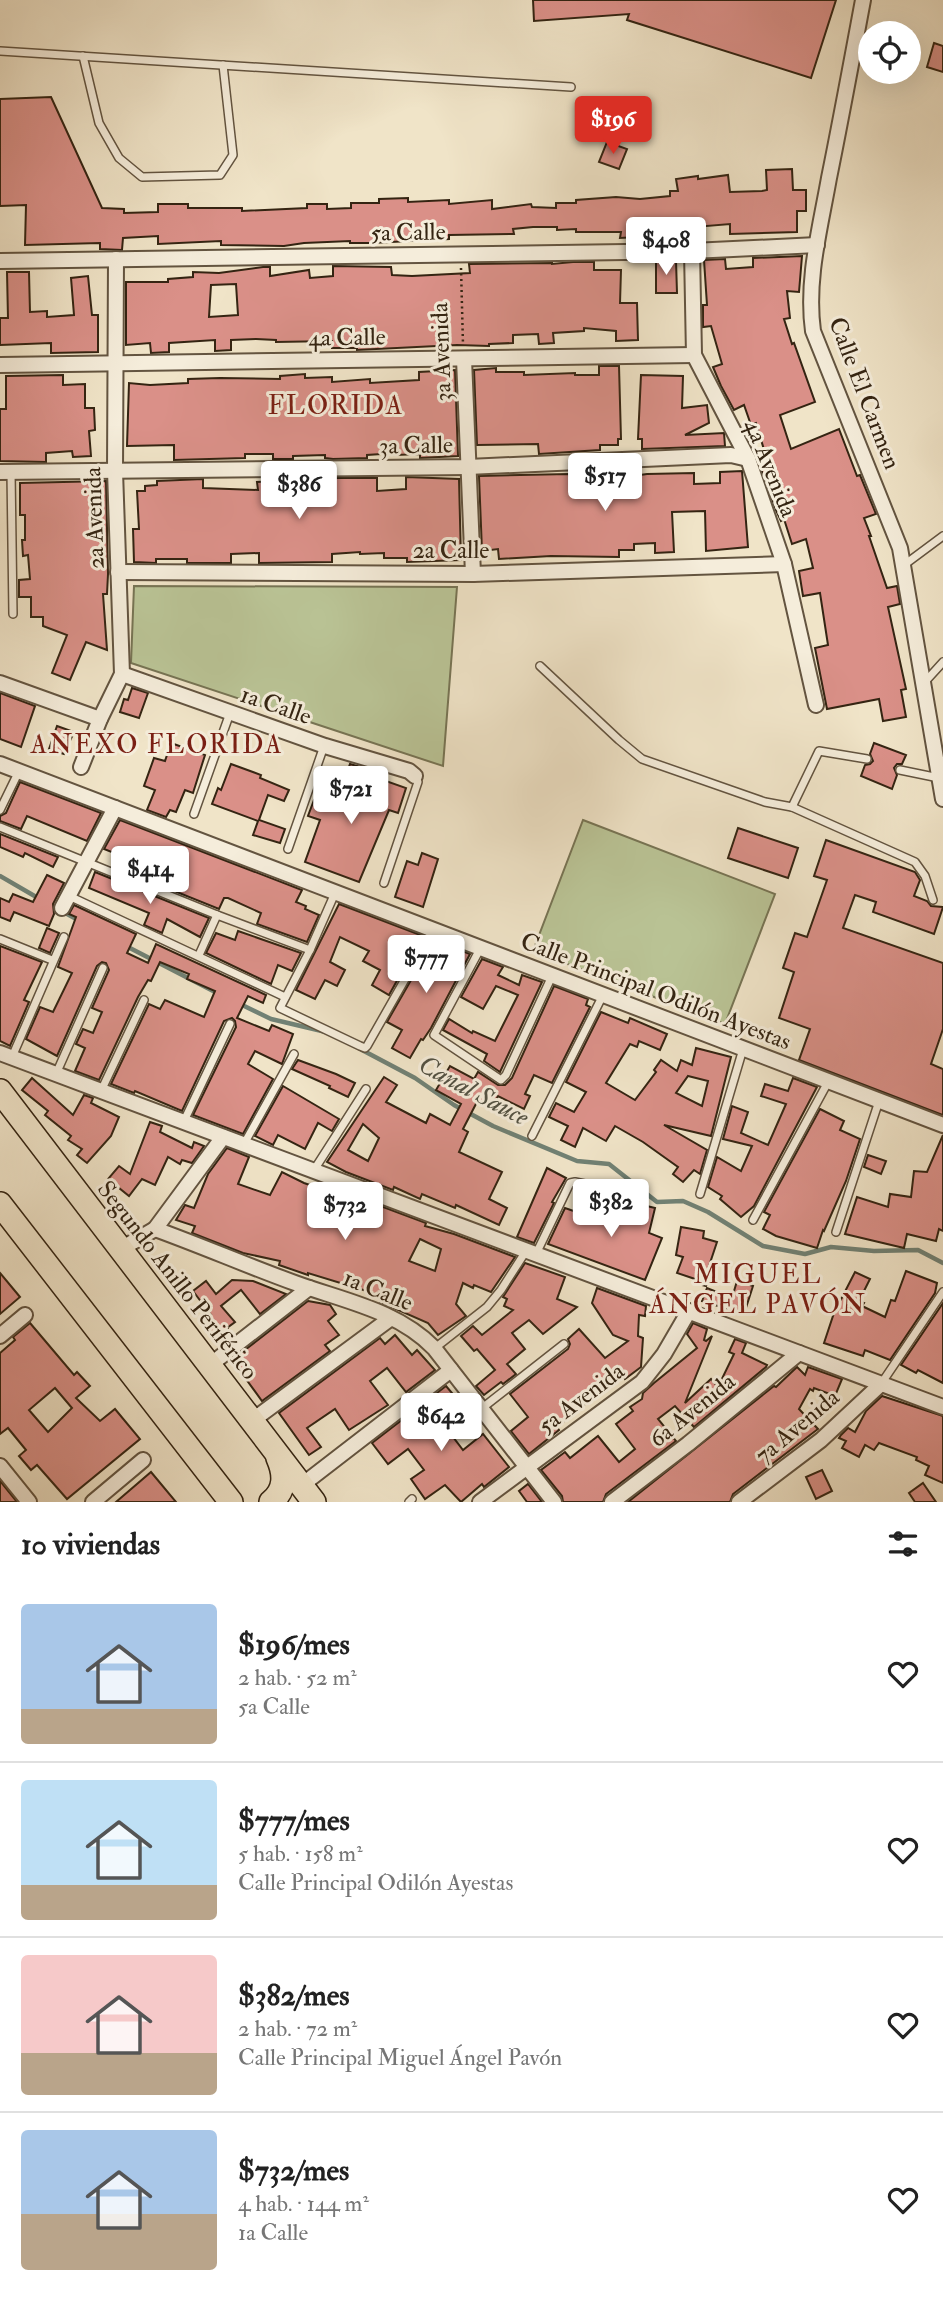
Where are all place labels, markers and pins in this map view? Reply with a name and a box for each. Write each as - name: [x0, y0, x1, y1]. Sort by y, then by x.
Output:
- pin: $196: [572, 96, 654, 156]
- pin: $408: [625, 218, 707, 277]
- pin: $517: [564, 454, 646, 513]
- pin: $386: [258, 462, 340, 521]
- pin: $721: [310, 766, 392, 826]
- pin: $414: [109, 846, 191, 906]
- pin: $777: [385, 936, 467, 995]
- pin: $382: [570, 1180, 652, 1239]
- pin: $732: [304, 1182, 386, 1242]
- pin: $642: [400, 1394, 482, 1453]

